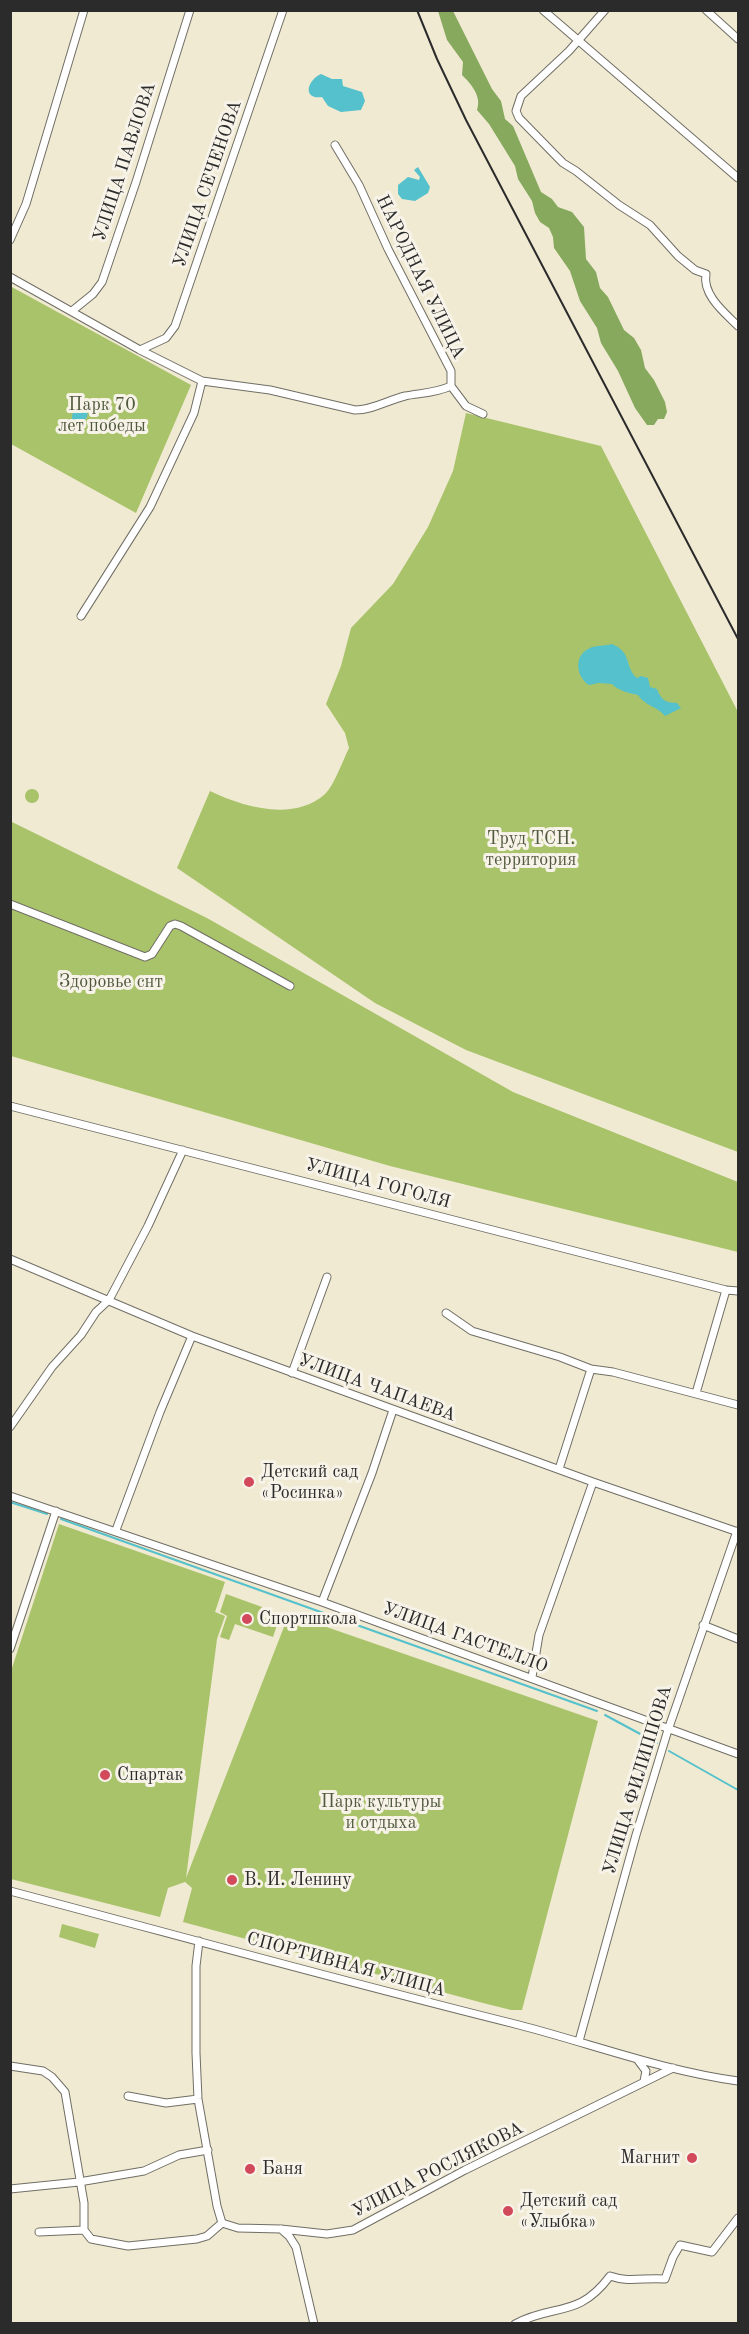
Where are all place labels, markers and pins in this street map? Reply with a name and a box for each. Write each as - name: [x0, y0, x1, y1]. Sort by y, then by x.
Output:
- place label: Детский сад «Росинка»: [261, 1461, 358, 1504]
- marker: Детский сад «Росинка»: [242, 1475, 256, 1489]
- place label: Спортшкола: [259, 1608, 357, 1630]
- marker: Спортшкола: [240, 1612, 254, 1626]
- place label: Спартак: [117, 1764, 184, 1786]
- marker: Спартак: [98, 1768, 112, 1782]
- place label: В. И. Ленину: [244, 1869, 352, 1891]
- marker: В. И. Ленину: [225, 1873, 239, 1887]
- place label: Магнит: [620, 2147, 680, 2169]
- marker: Магнит: [685, 2151, 699, 2165]
- place label: Баня: [262, 2158, 303, 2180]
- marker: Баня: [243, 2162, 257, 2176]
- place label: Детский сад «Улыбка»: [520, 2190, 617, 2232]
- marker: Детский сад «Улыбка»: [501, 2204, 515, 2218]

